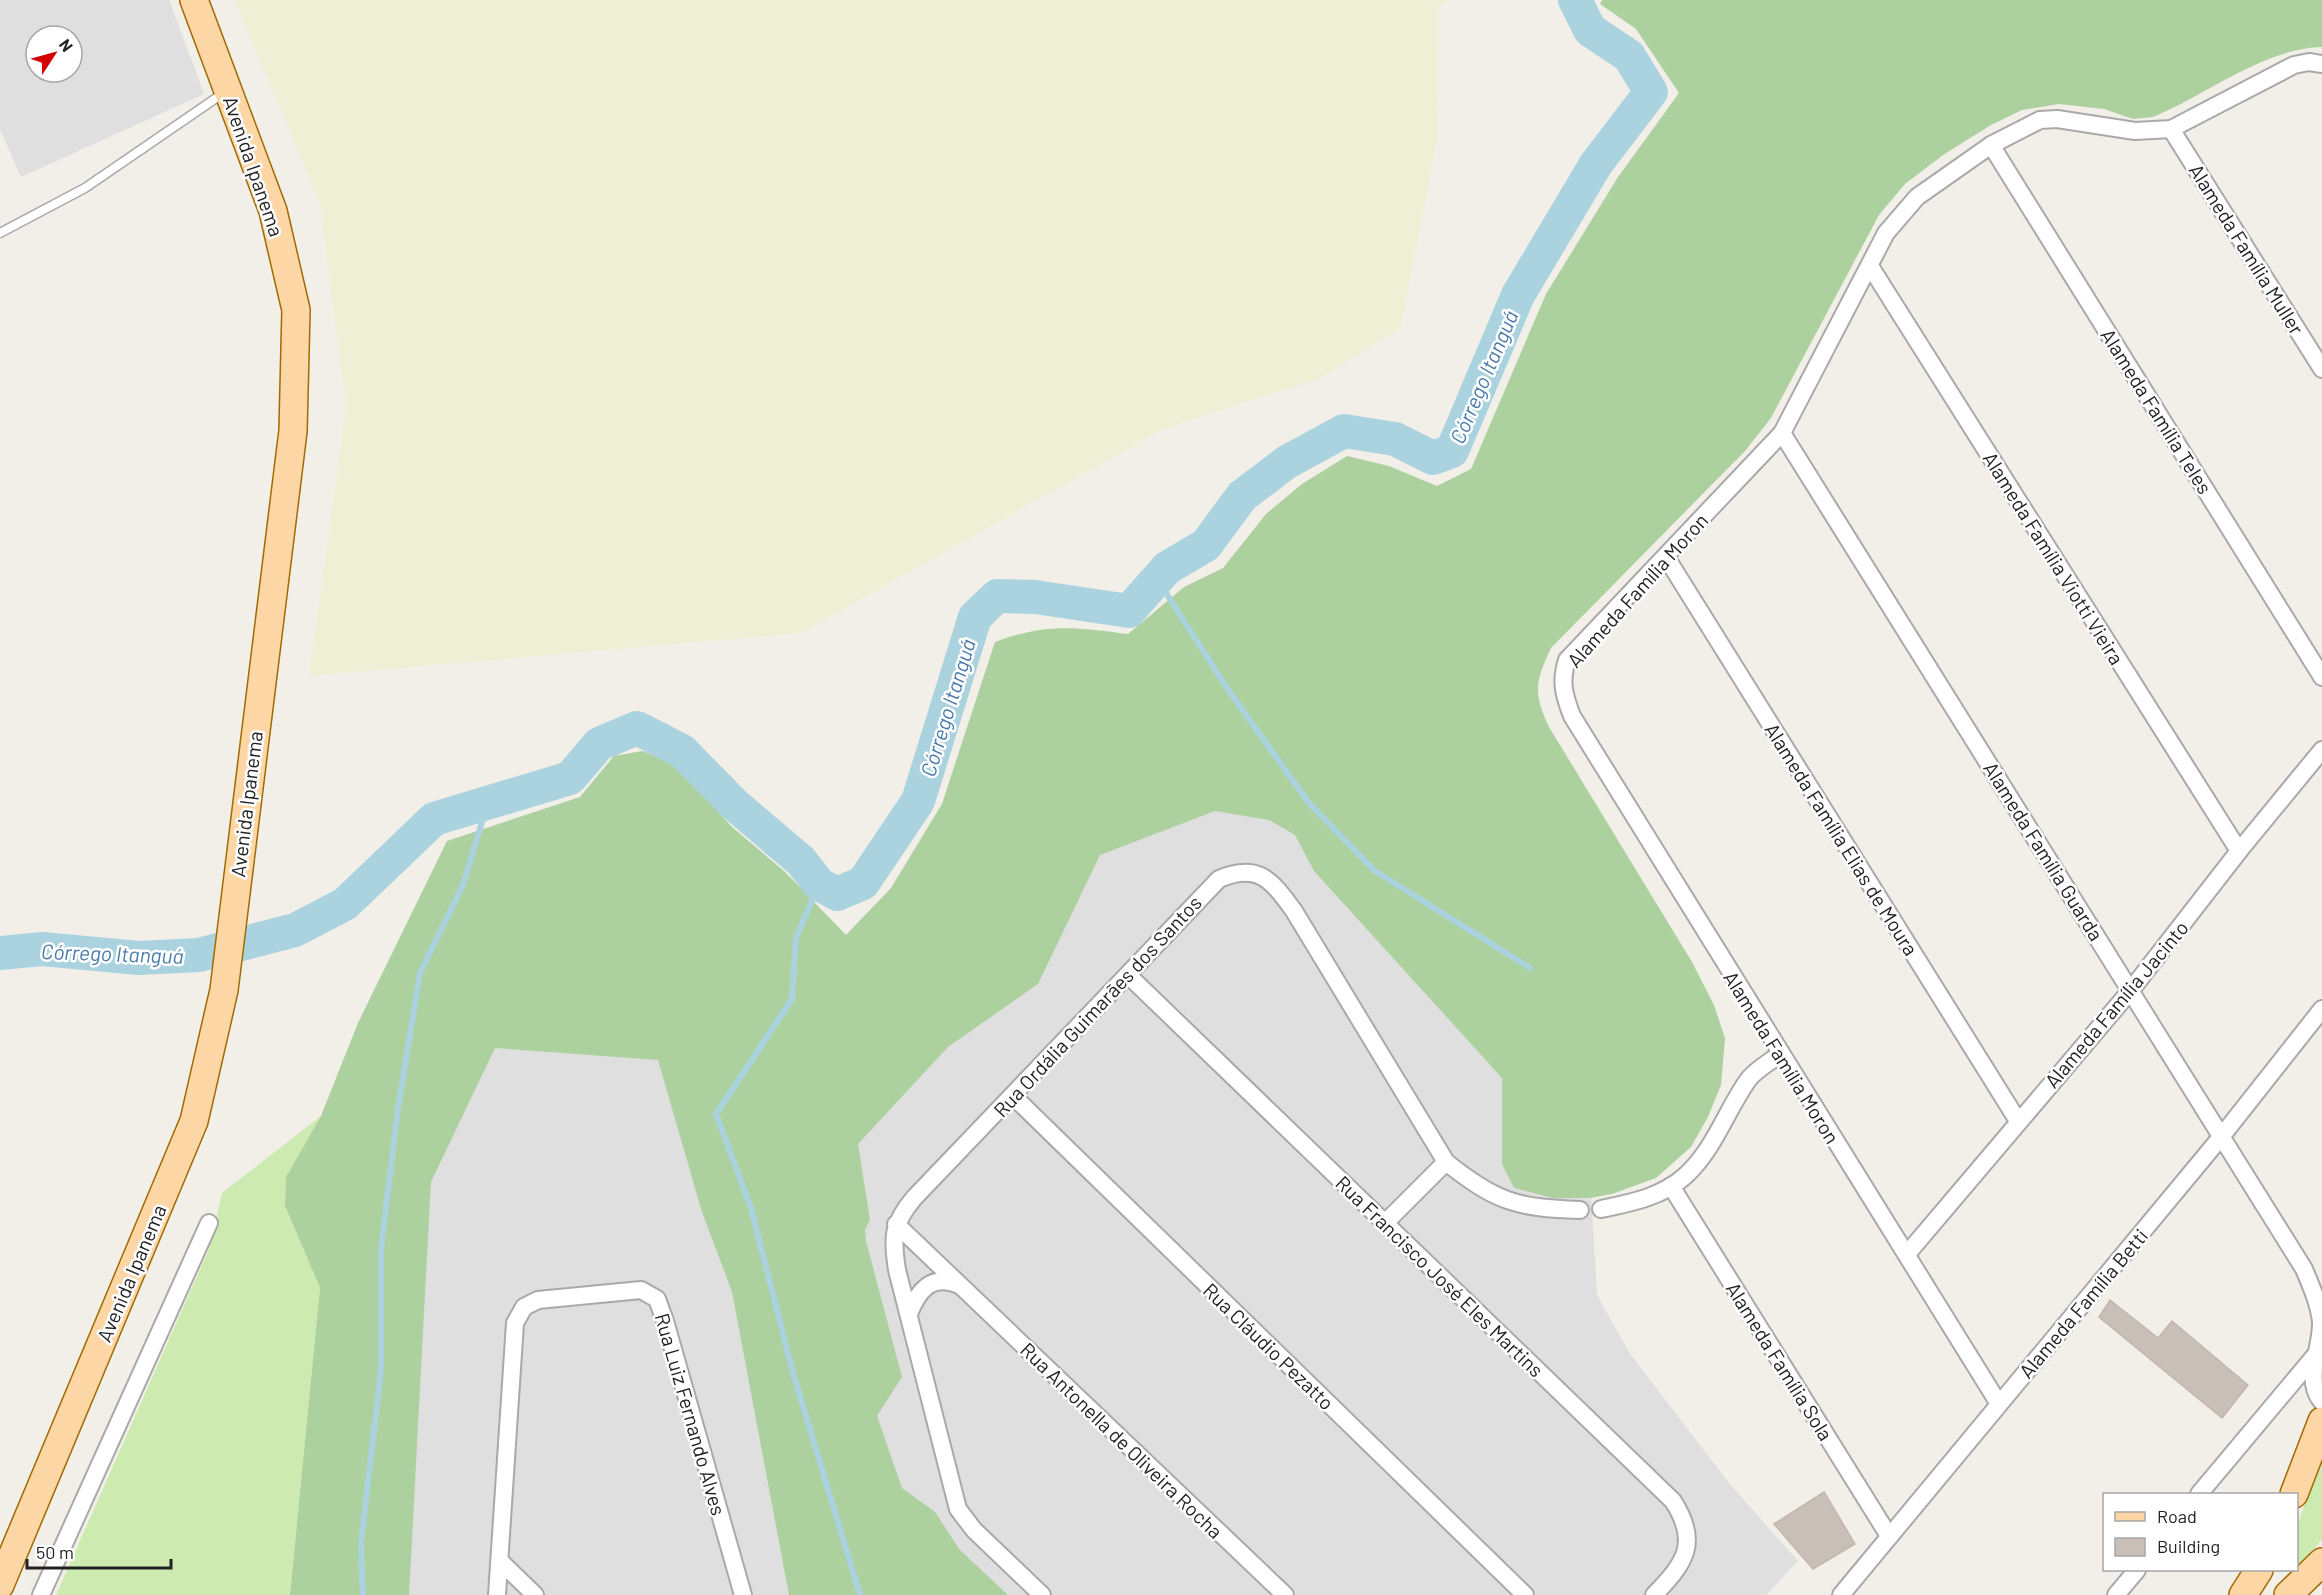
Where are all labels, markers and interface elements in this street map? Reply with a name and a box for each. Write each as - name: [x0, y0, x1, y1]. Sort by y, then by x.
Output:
- north arrow: [24, 24, 84, 84]
- text: N: [56, 35, 77, 55]
- street label: Avenida Ipanema: [219, 93, 289, 239]
- street label: Alameda Família Muller: [2185, 159, 2309, 339]
- water label: Córrego Itanguá: [1444, 306, 1522, 447]
- street label: Alameda Família Teles: [2096, 324, 2218, 498]
- street label: Alameda Família Viotti Vieira: [1979, 447, 2129, 669]
- street label: Alameda Família Moron: [1562, 508, 1712, 672]
- water label: Córrego Itanguá: [914, 636, 980, 779]
- street label: Alameda Família Elias de Moura: [1760, 718, 1924, 960]
- street label: Avenida Ipanema: [225, 730, 267, 878]
- street label: Alameda Família Guarda: [1979, 757, 2109, 945]
- street label: Rua Ordália Guimarães dos Santos: [988, 890, 1206, 1122]
- street label: Alameda Família Jacinto: [2039, 916, 2193, 1092]
- water label: Córrego Itanguá: [41, 938, 184, 968]
- street label: Alameda Família Moron: [1719, 966, 1845, 1148]
- street label: Rua Francisco José Eles Martins: [1331, 1170, 1549, 1382]
- street label: Avenida Ipanema: [91, 1201, 171, 1345]
- street label: Alameda Família Betti: [2014, 1223, 2152, 1383]
- street label: Alameda Família Sola: [1722, 1277, 1838, 1445]
- street label: Rua Cláudio Pezatto: [1199, 1278, 1339, 1414]
- street label: Rua Luiz Fernando Alves: [651, 1310, 731, 1518]
- street label: Rua Antonella de Oliveira Rocha: [1016, 1337, 1228, 1543]
- legend: [2103, 1493, 2298, 1571]
- text: Road: [2157, 1505, 2197, 1527]
- scale bar: [27, 1532, 171, 1570]
- text: Building: [2157, 1535, 2220, 1557]
- text: 50 m: [36, 1541, 74, 1563]

